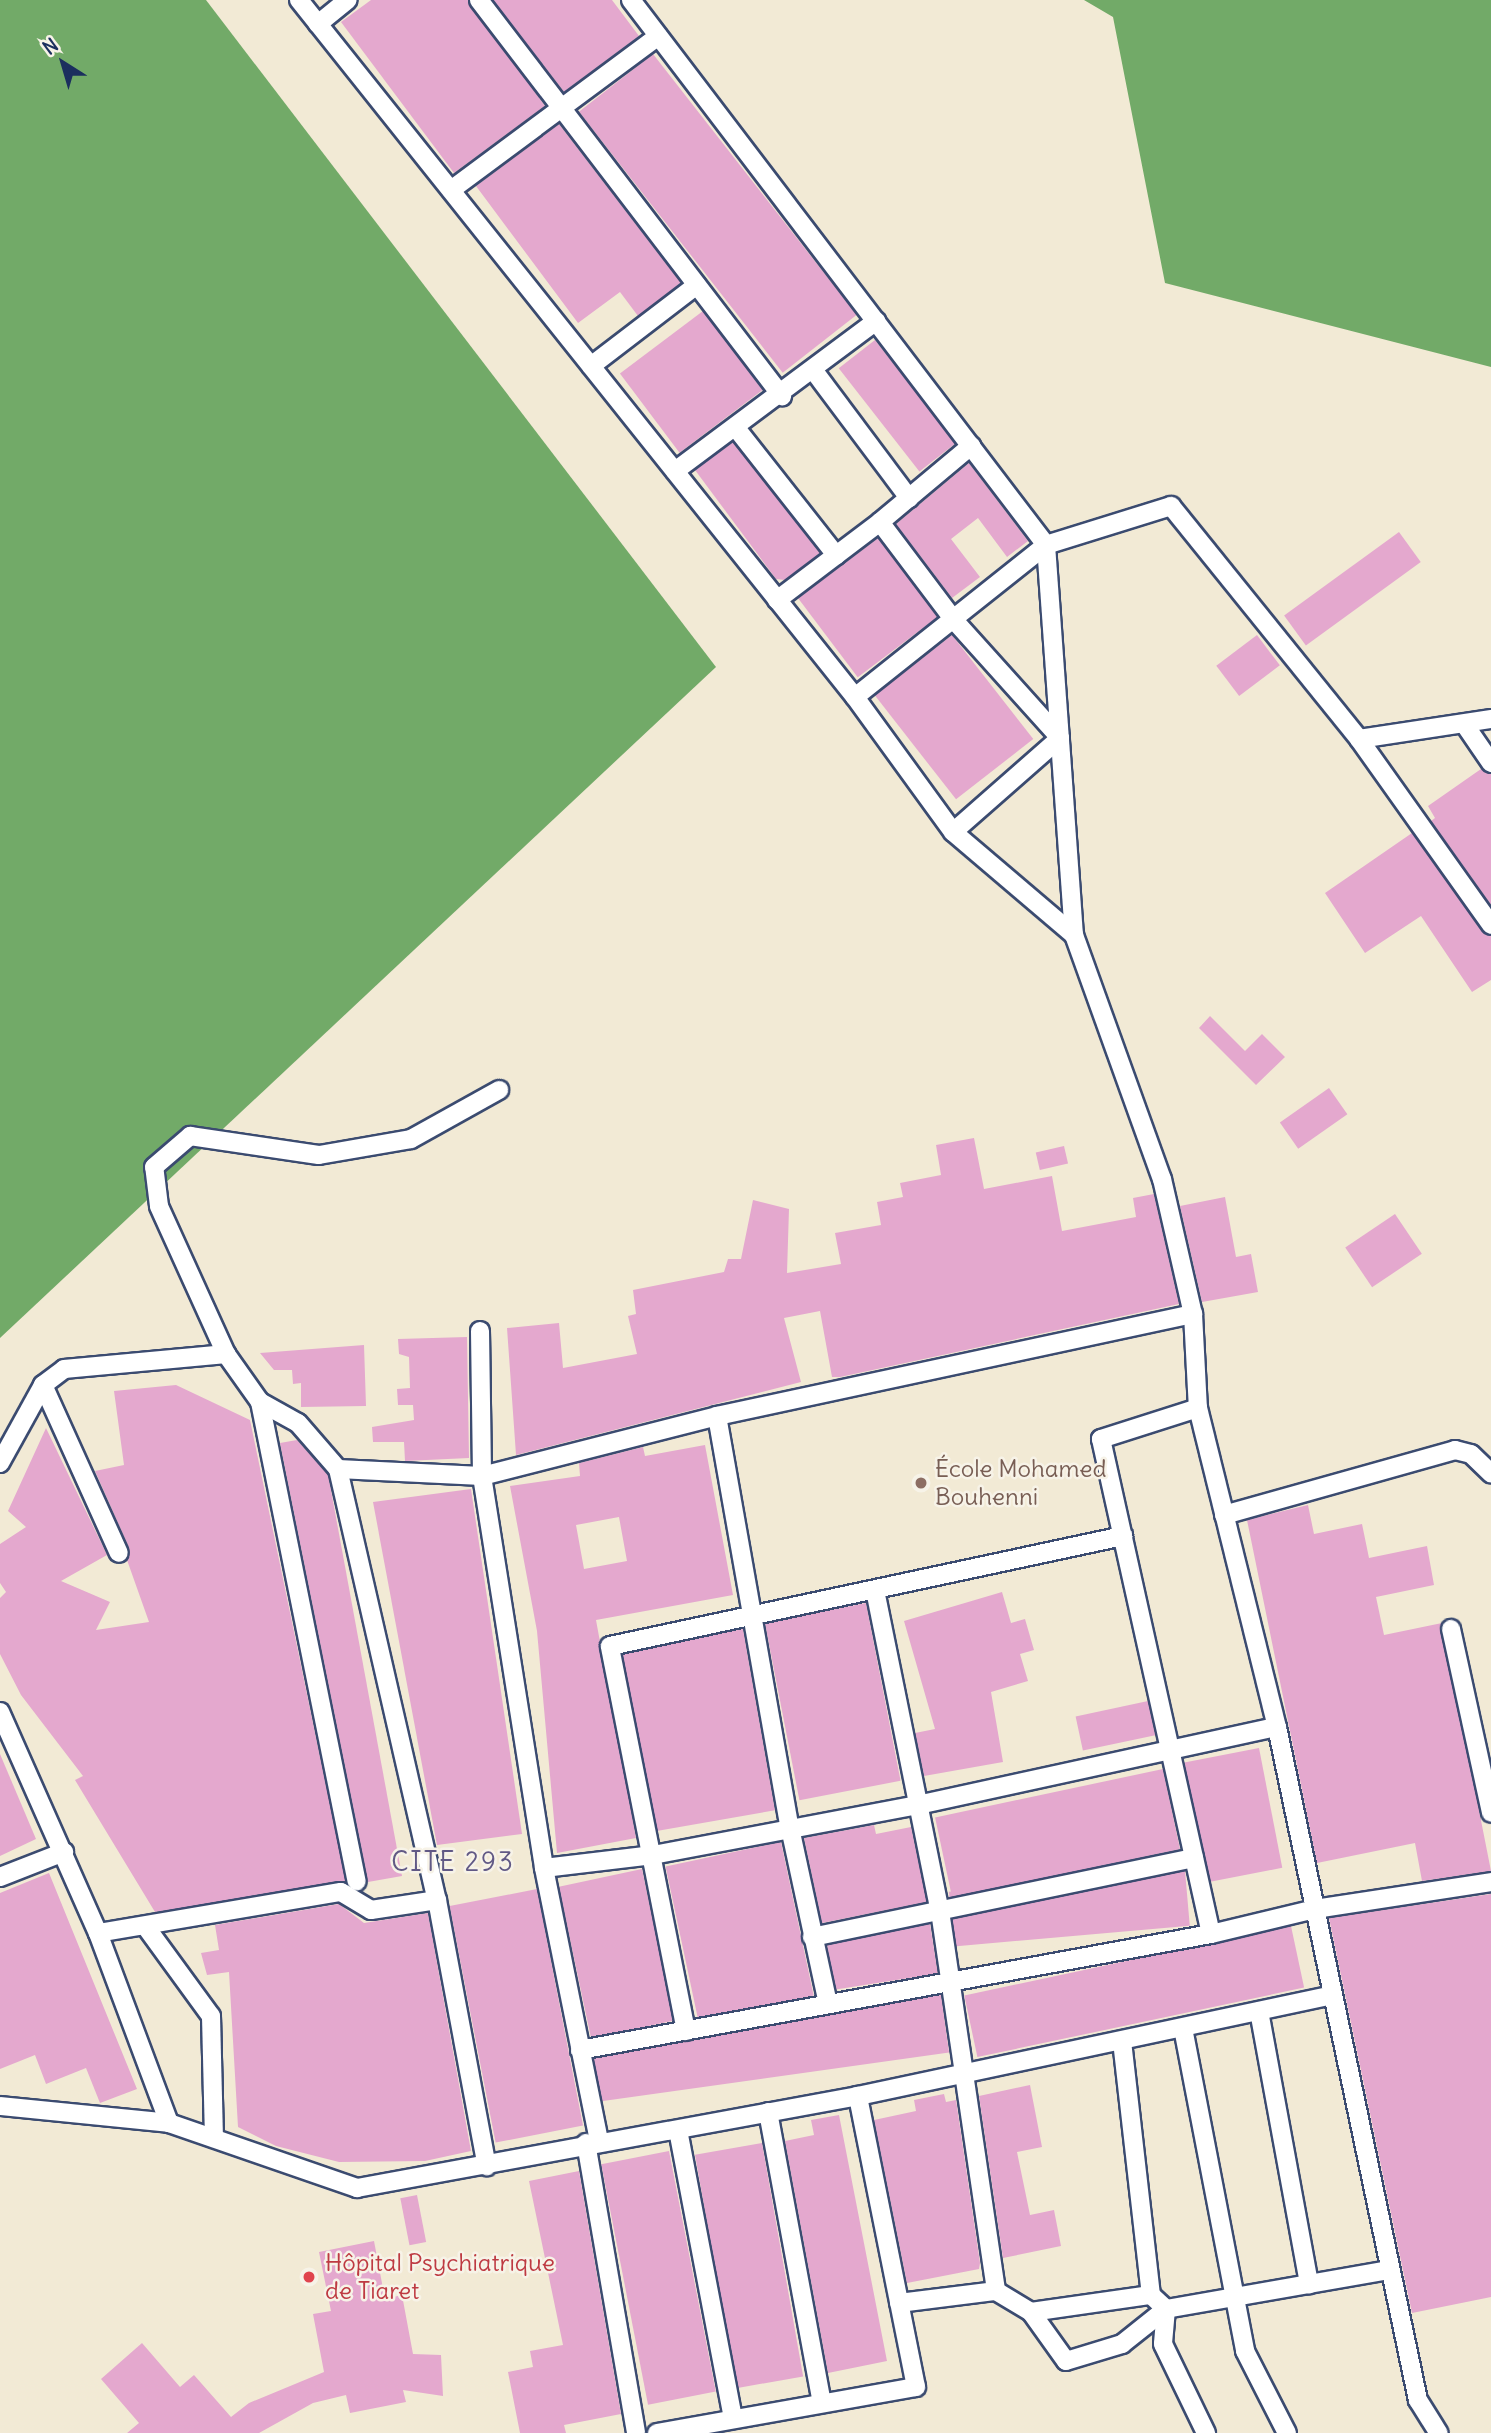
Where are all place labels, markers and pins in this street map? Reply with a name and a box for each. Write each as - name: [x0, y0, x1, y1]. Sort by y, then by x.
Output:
- place label: École Mohamed Bouhenni: [935, 1455, 1107, 1511]
- marker: École Mohamed Bouhenni: [913, 1475, 929, 1491]
- place label: Hôpital Psychiatrique de Tiaret: [325, 2249, 555, 2305]
- marker: Hôpital Psychiatrique de Tiaret: [299, 2267, 319, 2287]

